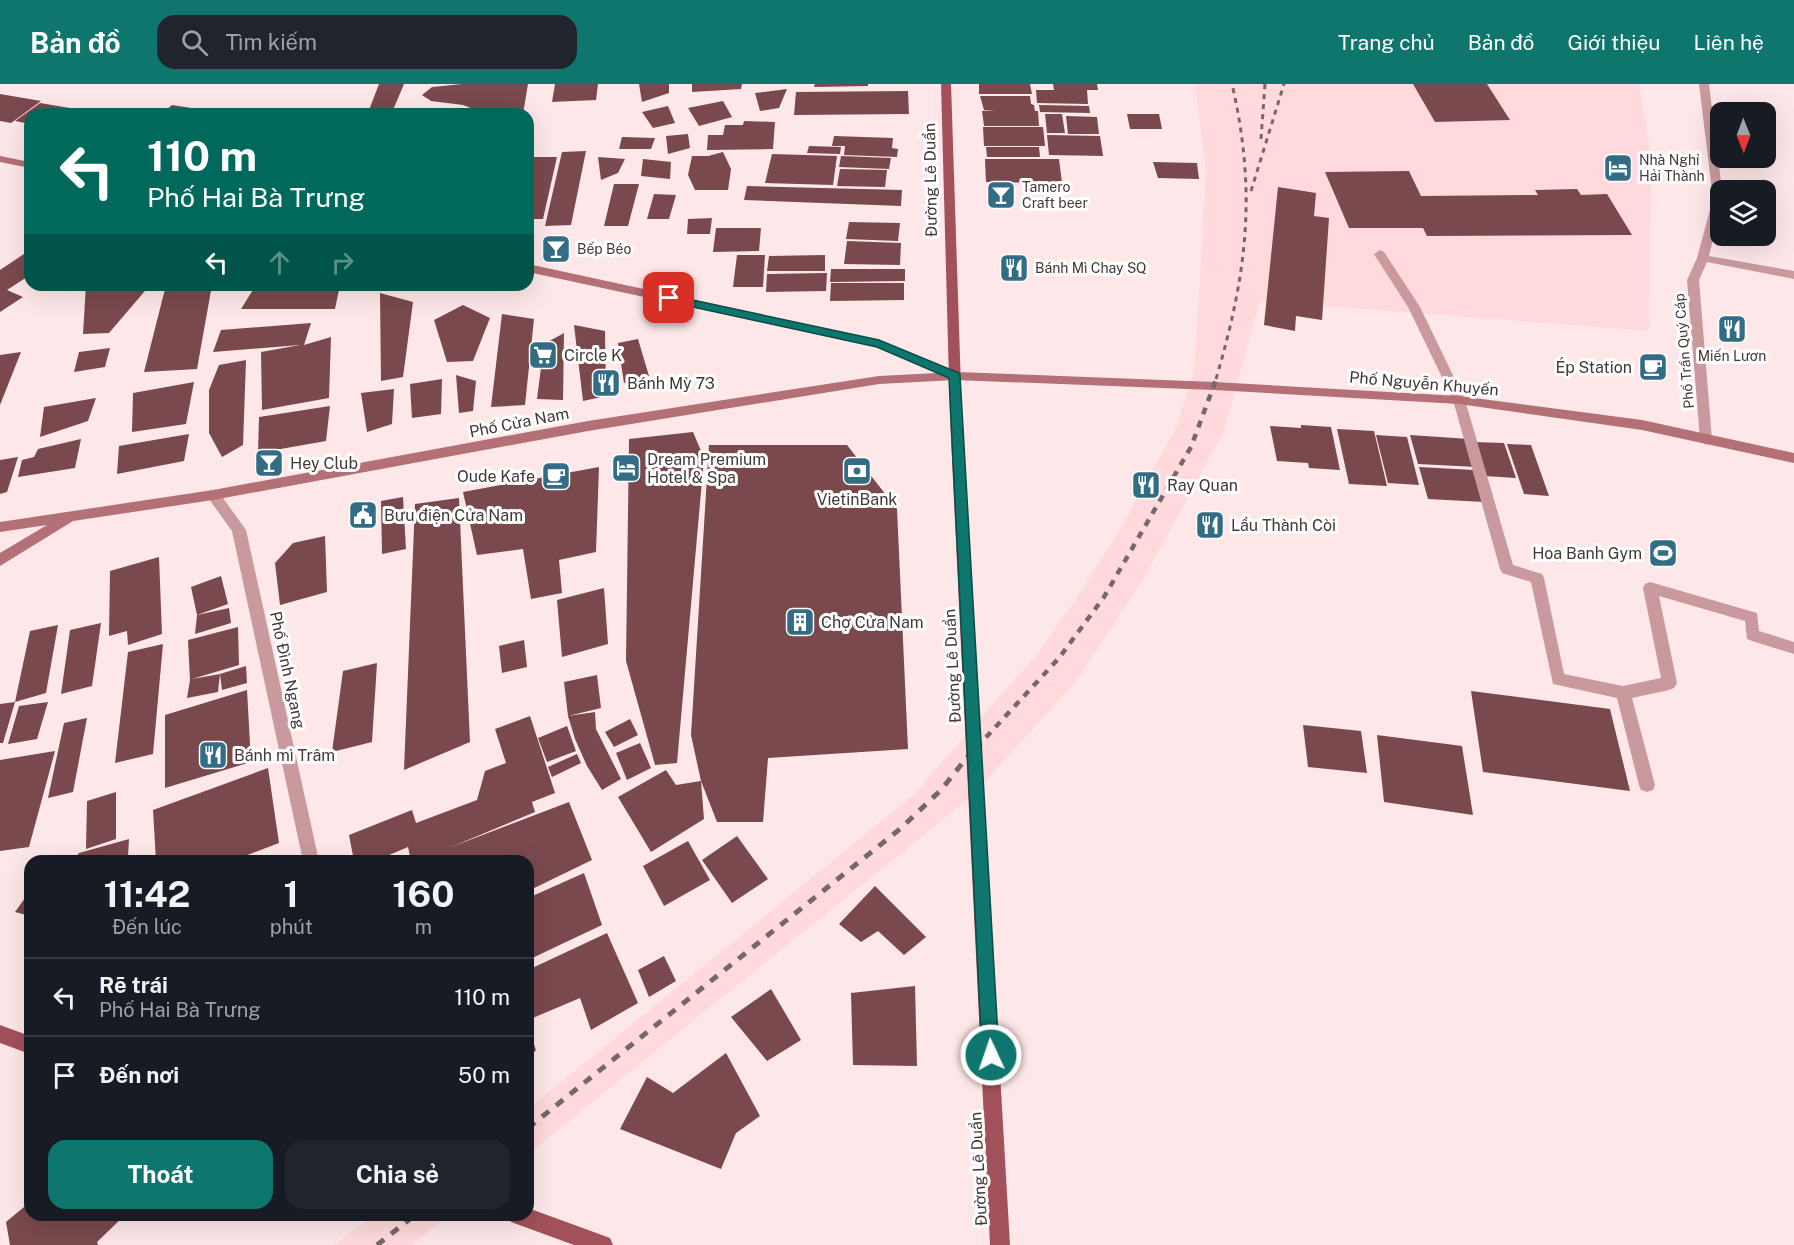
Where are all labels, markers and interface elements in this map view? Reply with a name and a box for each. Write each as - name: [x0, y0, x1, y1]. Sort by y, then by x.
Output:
- search box: [157, 15, 577, 69]
- text: Bản đồ: [30, 26, 121, 59]
- icon: search: [178, 26, 211, 59]
- text: Tìm kiếm: [226, 29, 317, 55]
- text: Trang chủ: [1338, 30, 1435, 55]
- text: Bản đồ: [1468, 30, 1535, 55]
- text: Giới thiệu: [1568, 30, 1661, 55]
- text: Liên hệ: [1694, 30, 1764, 55]
- north arrow: [1710, 102, 1776, 168]
- map controls: [1710, 102, 1776, 246]
- street label: Đường Lê Duẩn: [920, 123, 941, 237]
- text: 110 m: [147, 131, 257, 180]
- icon: left: [48, 132, 126, 210]
- hotel icon: Nhà Nghỉ Hải Thành: [1602, 152, 1634, 184]
- place label: Nhà Nghỉ Hải Thành: [1639, 152, 1705, 184]
- bar icon: Tamero Craft beer: [985, 179, 1017, 211]
- place label: Tamero Craft beer: [1022, 179, 1088, 211]
- button: layers: [1710, 180, 1776, 246]
- text: Phố Hai Bà Trưng: [147, 181, 365, 213]
- bar icon: Bếp Béo: [540, 233, 572, 265]
- place label: Bếp Béo: [577, 241, 631, 257]
- icon: left: [200, 246, 233, 279]
- icon: ahead: [263, 246, 296, 279]
- icon: right: [326, 246, 359, 279]
- restaurant icon: Bánh Mì Chay SQ: [998, 252, 1030, 284]
- place label: Bánh Mì Chay SQ: [1035, 260, 1147, 276]
- pin: [643, 272, 694, 323]
- icon: arrive: [652, 281, 685, 314]
- street label: Phố Trần Quý Cáp: [1671, 293, 1697, 409]
- restaurant icon: Miến Lươn: [1716, 313, 1748, 345]
- supermarket icon: Circle K: [527, 339, 559, 371]
- place label: Circle K: [564, 346, 622, 365]
- place label: Miến Lươn: [1698, 348, 1766, 364]
- cafe icon: Ép Station: [1637, 351, 1669, 383]
- place label: Ép Station: [1555, 357, 1632, 377]
- restaurant icon: Bánh Mỳ 73: [590, 367, 622, 399]
- street label: Phố Nguyễn Khuyến: [1348, 368, 1499, 399]
- place label: Bánh Mỳ 73: [627, 374, 715, 393]
- street label: Phố Cửa Nam: [468, 404, 571, 441]
- bar icon: Hey Club: [253, 447, 285, 479]
- place label: Dream Premium Hotel & Spa: [647, 450, 766, 487]
- hotel icon: Dream Premium Hotel & Spa: [610, 452, 642, 484]
- place label: Hey Club: [290, 454, 358, 473]
- bank icon: VietinBank: [841, 455, 873, 487]
- cafe icon: Oude Kafe: [540, 460, 572, 492]
- place label: Oude Kafe: [457, 467, 535, 486]
- restaurant icon: Ray Quan: [1130, 469, 1162, 501]
- place label: Ray Quan: [1167, 476, 1238, 495]
- place label: VietinBank: [817, 490, 897, 509]
- public building icon: Bưu điện Cửa Nam: [347, 499, 379, 531]
- place label: Bưu điện Cửa Nam: [384, 506, 523, 525]
- restaurant icon: Lẩu Thành Còi: [1194, 509, 1226, 541]
- place label: Lẩu Thành Còi: [1231, 516, 1336, 535]
- sports icon: Hoa Banh Gym: [1647, 537, 1679, 569]
- place label: Hoa Banh Gym: [1532, 544, 1642, 563]
- building icon: Chợ Cửa Nam: [784, 606, 816, 638]
- street label: Đường Lê Duẩn: [940, 608, 965, 724]
- street label: Phố Đình Ngang: [266, 610, 309, 731]
- place label: Chợ Cửa Nam: [821, 613, 924, 632]
- restaurant icon: Bánh mì Trâm: [197, 739, 229, 771]
- place label: Bánh mì Trâm: [234, 746, 335, 765]
- text: 11:42: [103, 873, 190, 915]
- text: 1: [284, 873, 299, 915]
- text: 160: [392, 873, 454, 915]
- text: Đến lúc: [112, 915, 182, 939]
- text: phút: [270, 915, 313, 939]
- text: m: [415, 915, 432, 939]
- text: Rẽ trái: [99, 972, 168, 998]
- icon: left: [48, 981, 81, 1014]
- text: 110 m: [454, 984, 510, 1010]
- text: Phố Hai Bà Trưng: [99, 998, 261, 1022]
- position arrow: [959, 1023, 1023, 1087]
- icon: arrive: [48, 1059, 81, 1092]
- text: Đến nơi: [99, 1062, 179, 1088]
- text: 50 m: [458, 1062, 510, 1088]
- street label: Đường Lê Duẩn: [966, 1111, 991, 1227]
- button: Thoát: [48, 1140, 273, 1209]
- button: Chia sẻ: [285, 1140, 510, 1209]

